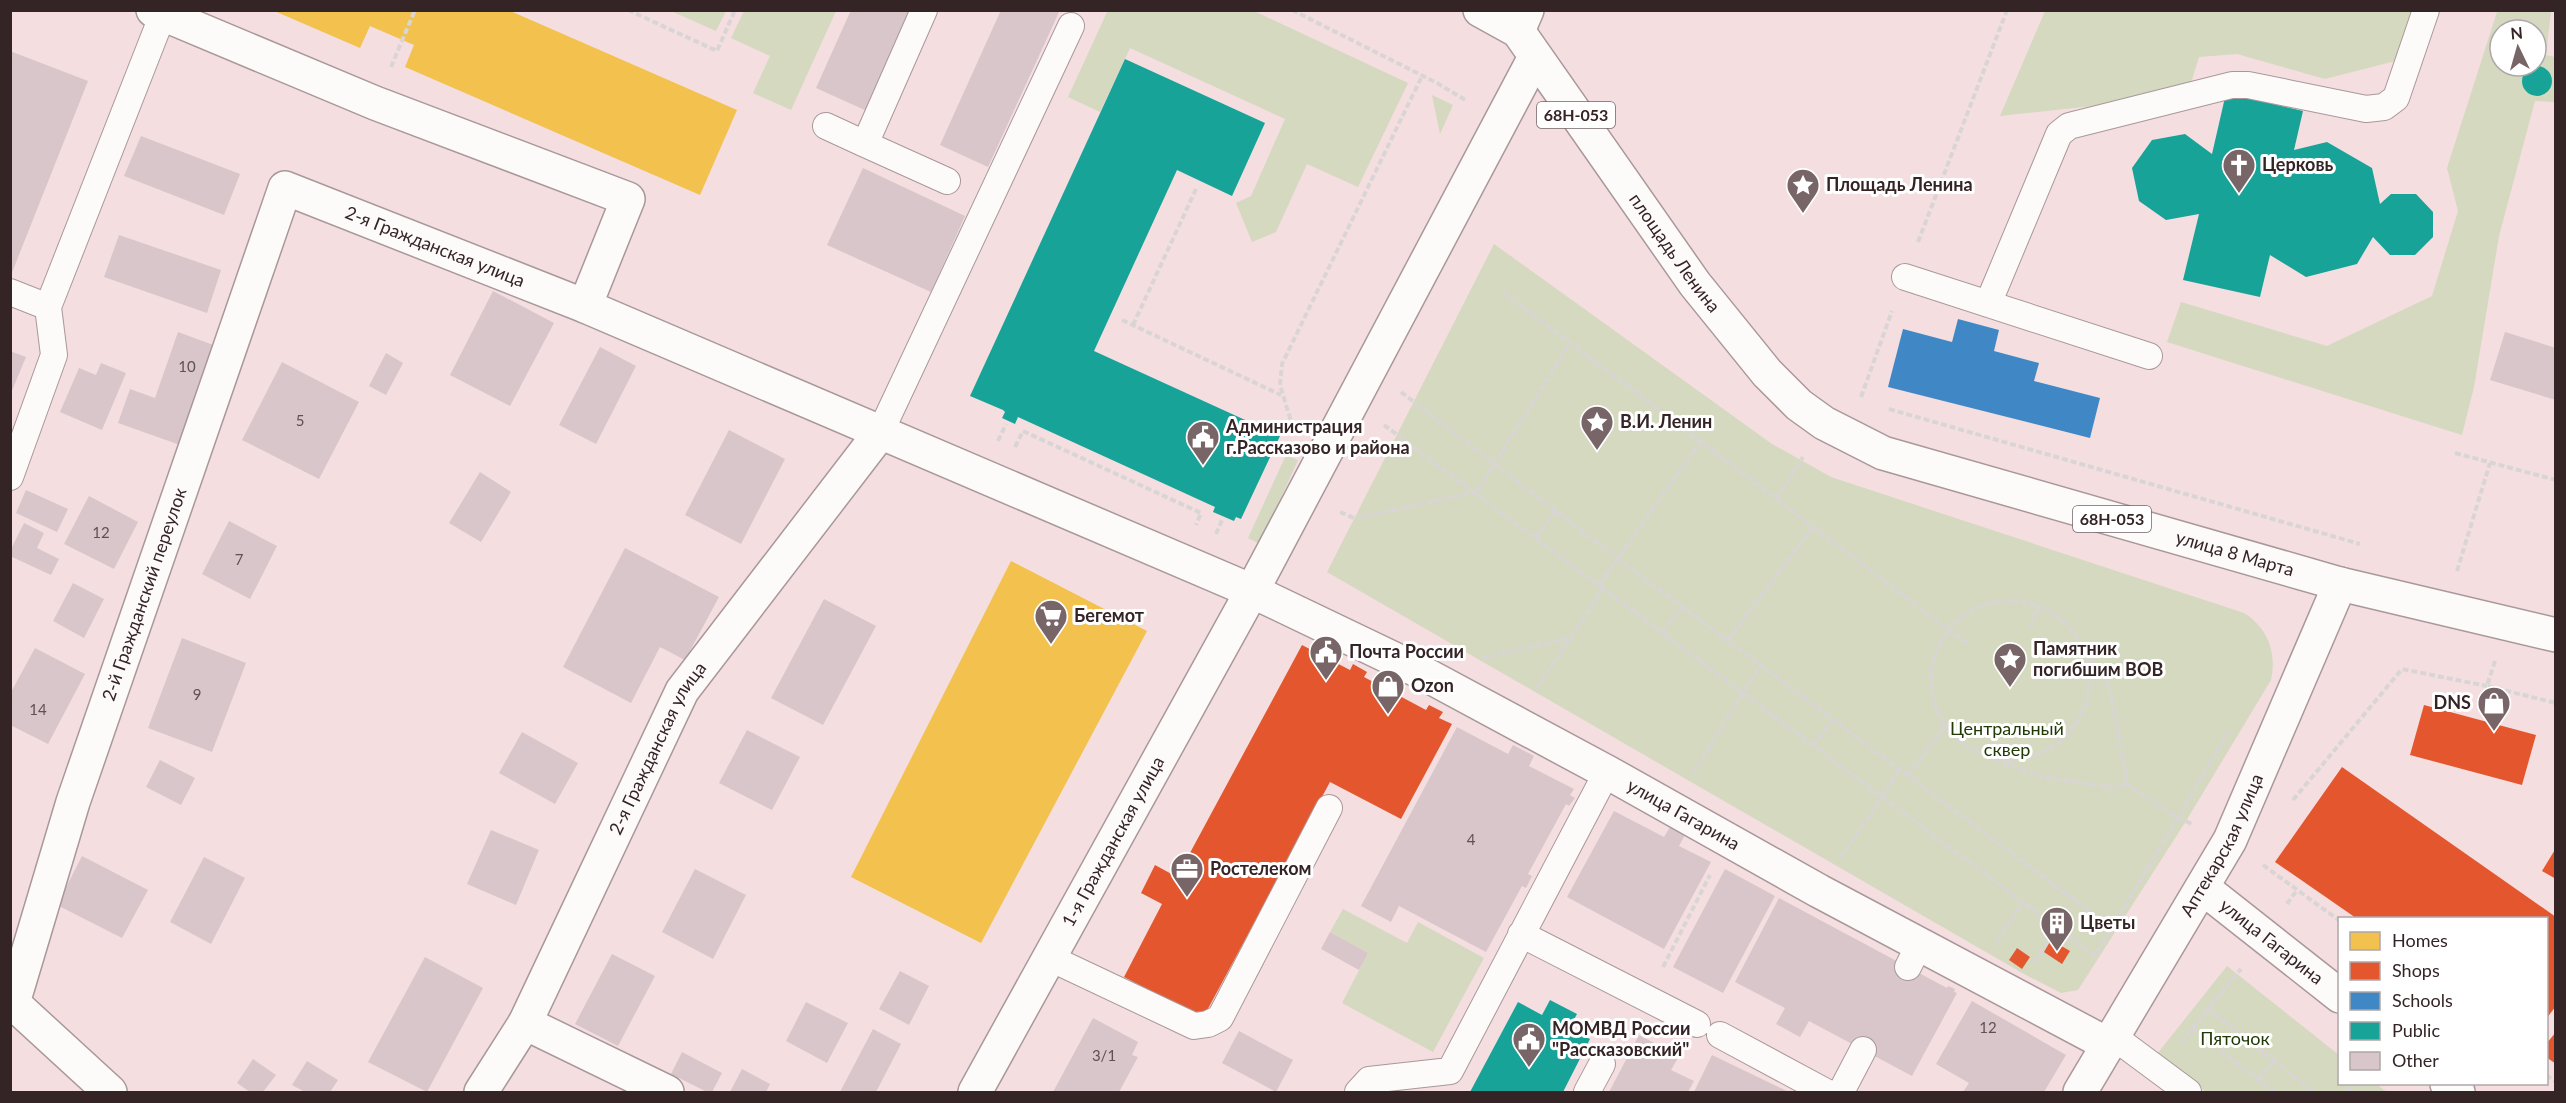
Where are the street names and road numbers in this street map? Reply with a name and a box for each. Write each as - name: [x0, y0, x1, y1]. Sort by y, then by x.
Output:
- road number: 68Н-053: [1537, 102, 1615, 128]
- street label: площадь Ленина: [1625, 189, 1725, 316]
- street label: 2-я Гражданская улица: [342, 201, 528, 291]
- street label: 2-й Гражданский переулок: [97, 484, 191, 704]
- road number: 68Н-053: [2073, 506, 2151, 532]
- street label: улица 8 Марта: [2173, 526, 2297, 580]
- street label: 2-я Гражданская улица: [604, 657, 710, 838]
- street label: 1-я Гражданская улица: [1057, 752, 1168, 930]
- street label: Аптекарская улица: [2175, 770, 2267, 920]
- street label: улица Гагарина: [1624, 774, 1744, 854]
- street label: улица Гагарина: [2216, 894, 2328, 989]

